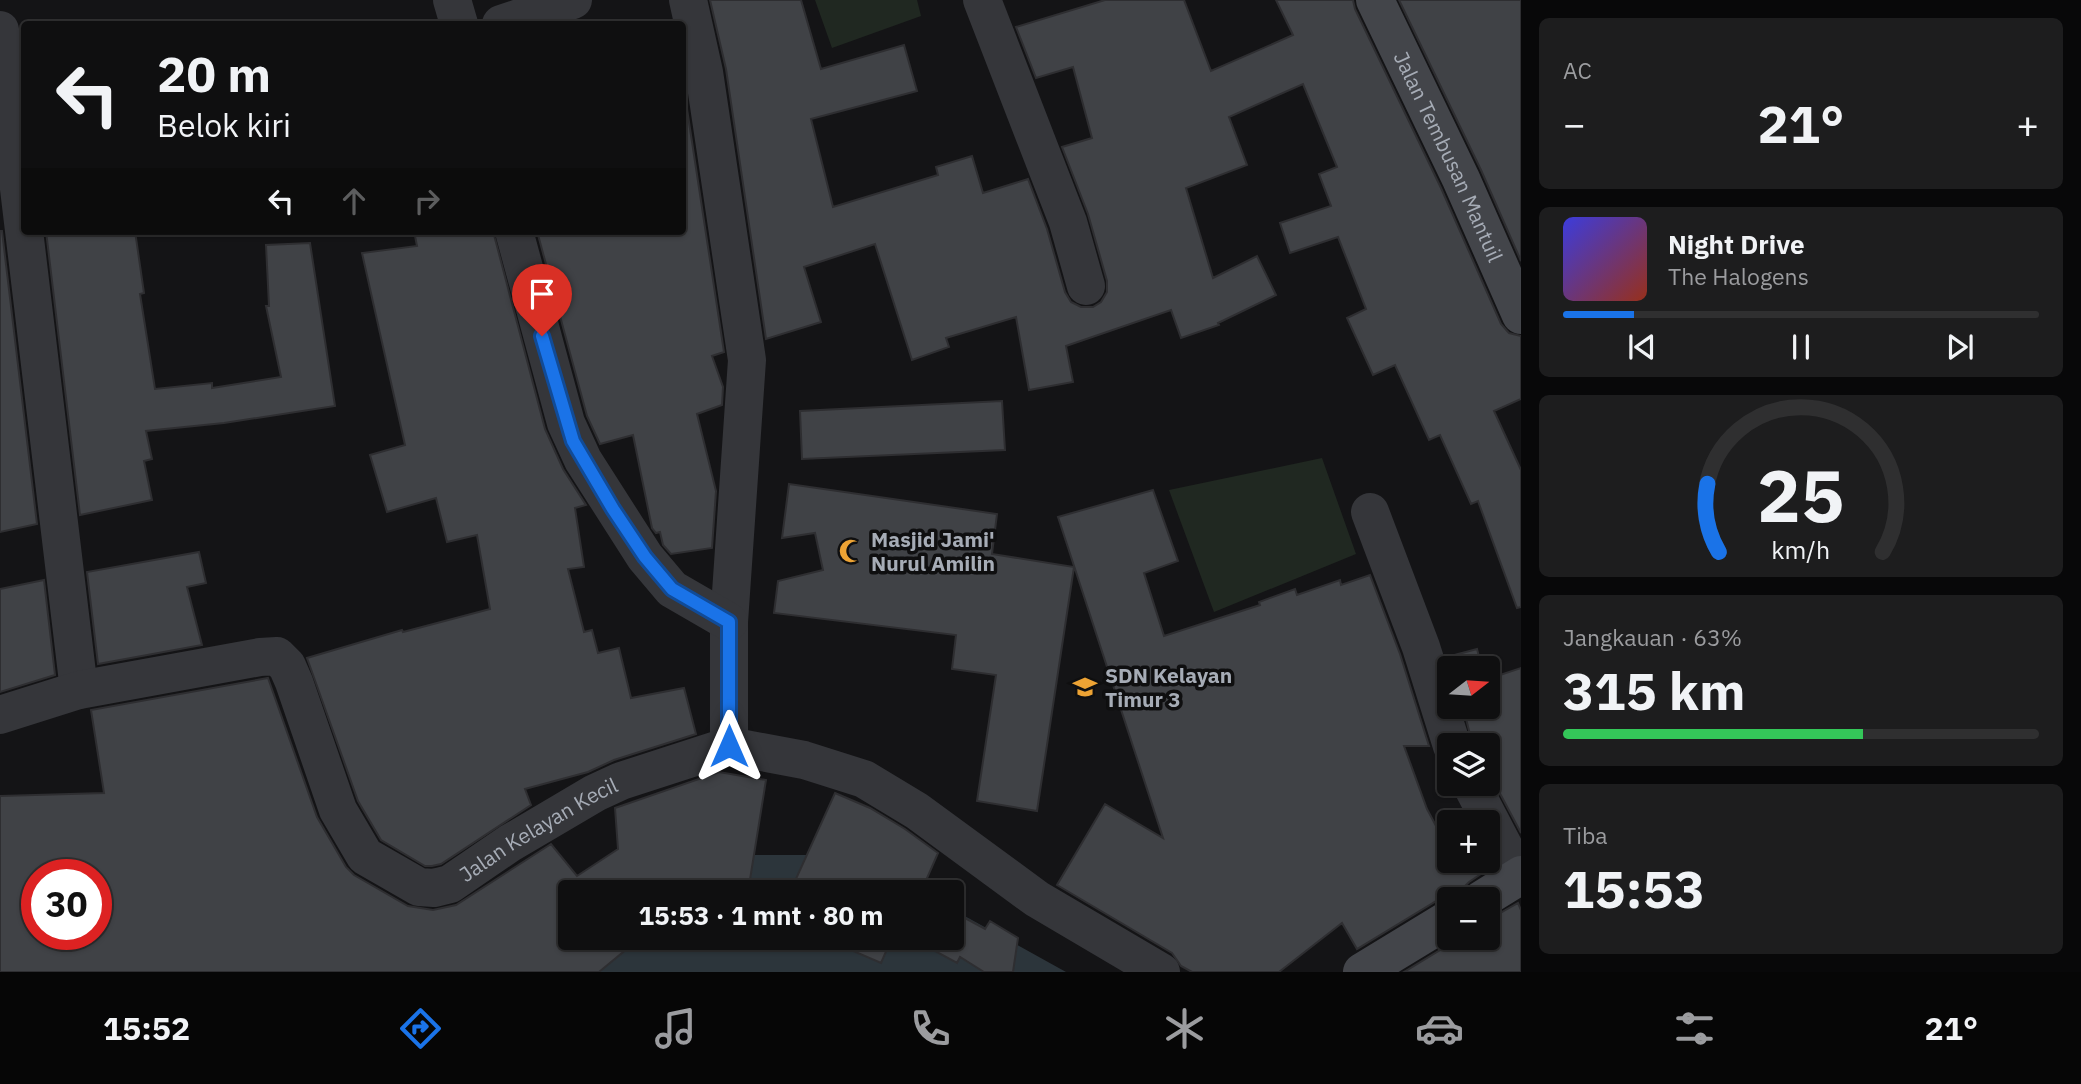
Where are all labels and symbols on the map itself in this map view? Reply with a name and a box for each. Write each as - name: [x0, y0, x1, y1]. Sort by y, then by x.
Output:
- street label: Jalan Tembusan Mantuil: [1388, 47, 1510, 266]
- pin: [512, 264, 572, 336]
- place label: Masjid Jami' Nurul Amilin: [871, 525, 995, 577]
- mosque icon: Masjid Jami' Nurul Amilin: [837, 537, 865, 565]
- north arrow: [1437, 656, 1500, 719]
- place label: SDN Kelayan Timur 3: [1105, 661, 1232, 713]
- school or university icon: SDN Kelayan Timur 3: [1071, 673, 1099, 701]
- position arrow: [692, 709, 766, 783]
- street label: Jalan Kelayan Kecil: [453, 770, 622, 888]
- speed limit sign: 30: [21, 859, 112, 950]

